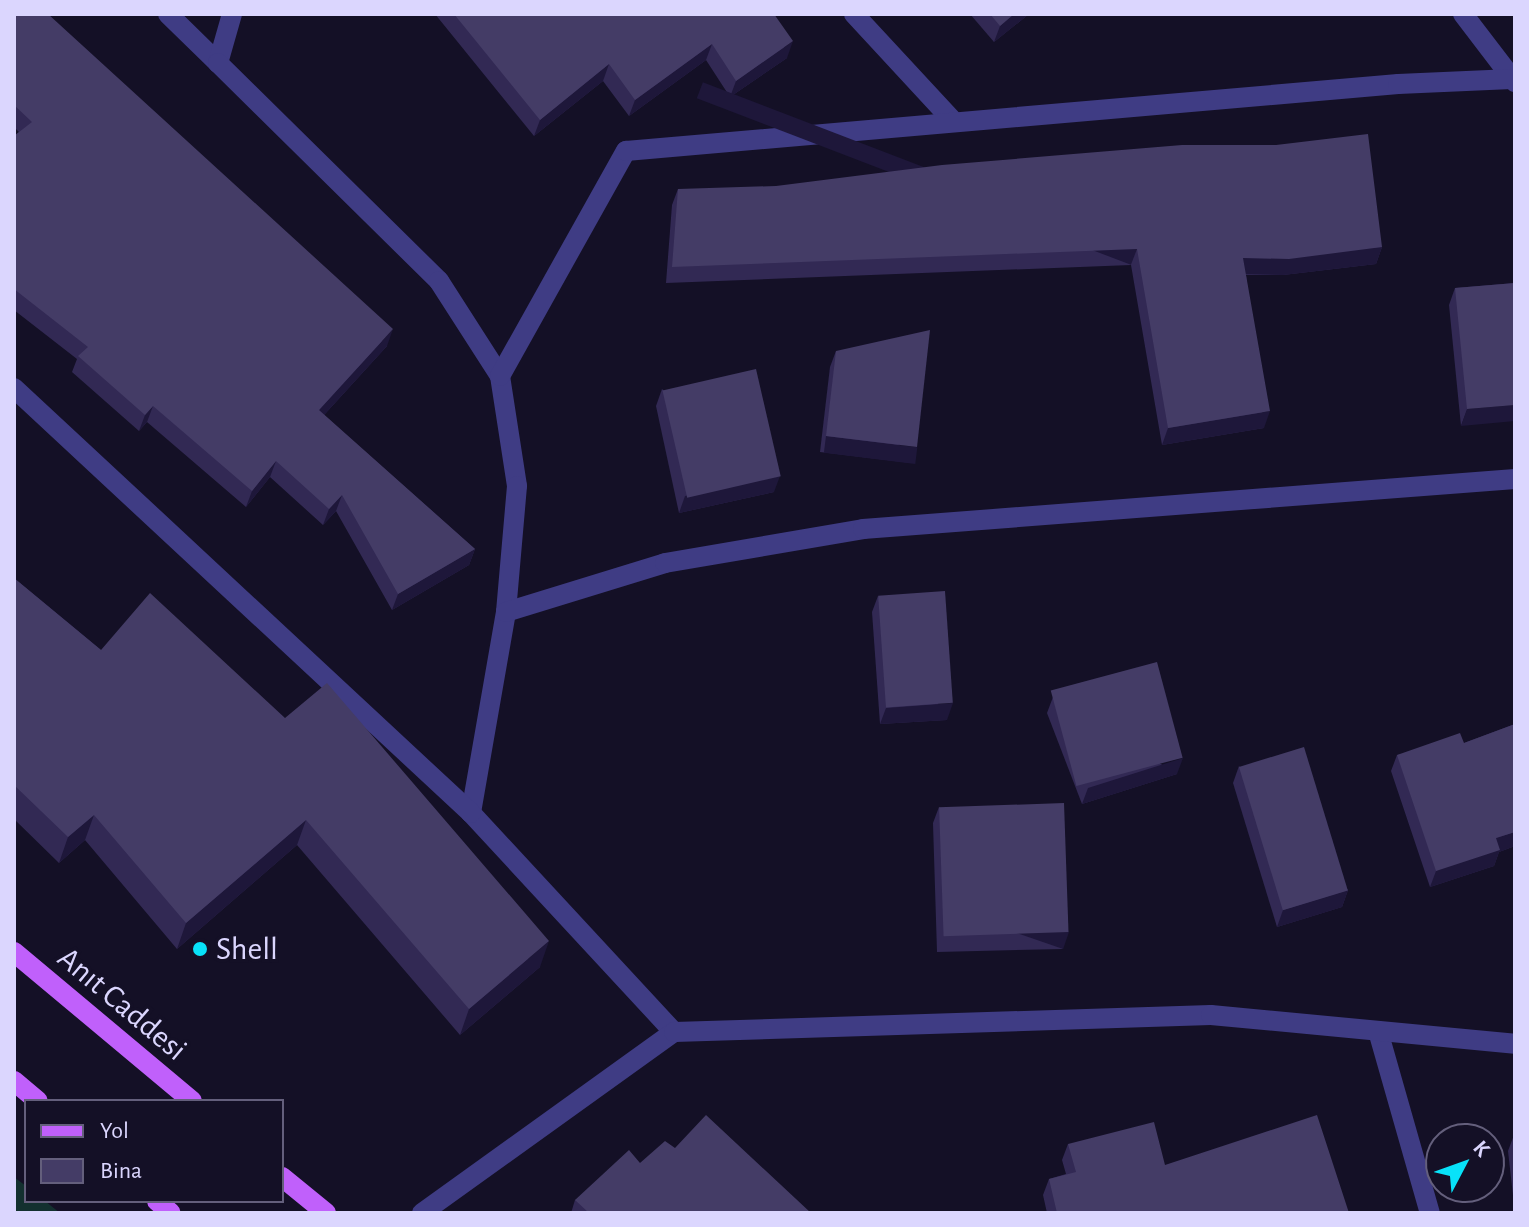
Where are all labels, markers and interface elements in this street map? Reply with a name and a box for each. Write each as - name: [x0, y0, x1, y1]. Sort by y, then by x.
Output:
- place label: Shell: [216, 930, 278, 968]
- street label: Anıt Caddesi: [50, 939, 194, 1069]
- marker: Shell: [191, 940, 209, 958]
- legend: [24, 1099, 284, 1203]
- text: Yol: [100, 1119, 129, 1143]
- north arrow: [1425, 1123, 1505, 1203]
- text: K: [1469, 1136, 1494, 1161]
- text: Bina: [100, 1159, 142, 1183]

